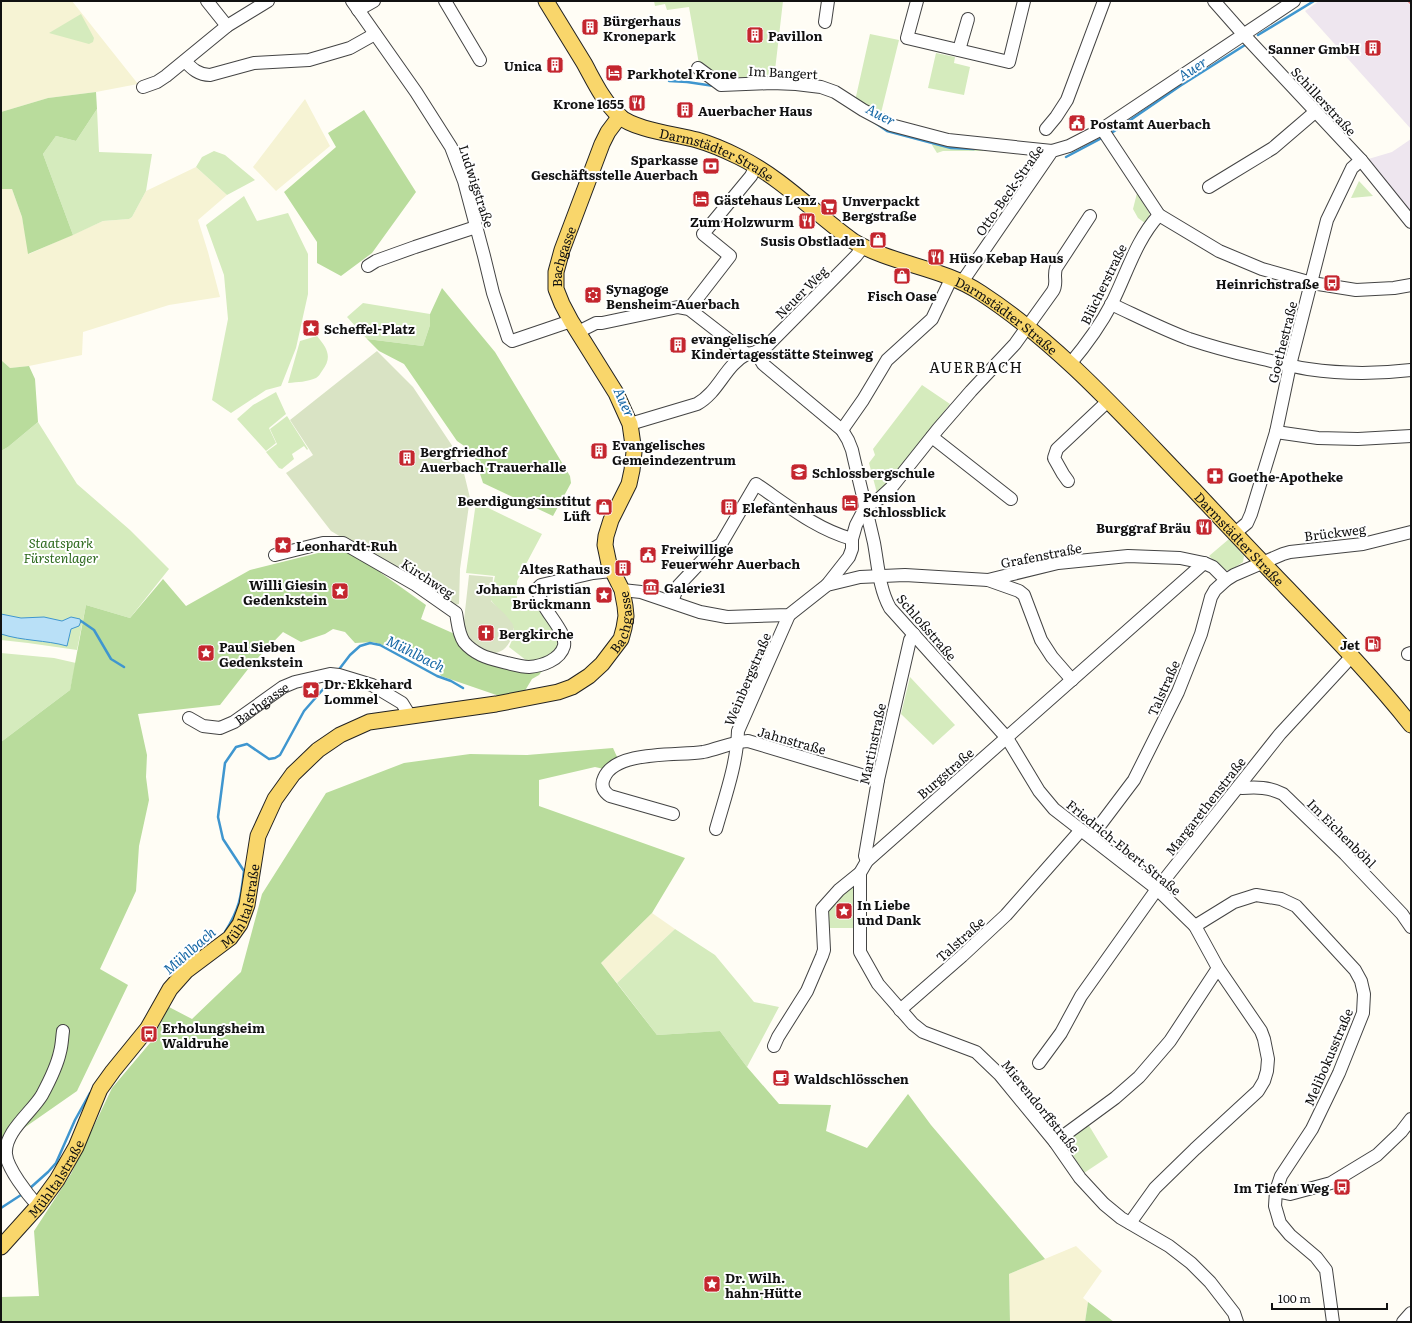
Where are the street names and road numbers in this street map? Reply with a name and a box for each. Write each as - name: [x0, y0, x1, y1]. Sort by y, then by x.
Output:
- street label: Im Bangert: [748, 61, 819, 83]
- street label: Schillerstraße: [1287, 62, 1361, 140]
- street label: Darmstädter Straße: [658, 123, 778, 185]
- street label: Otto-Beck-Straße: [970, 140, 1048, 239]
- street label: Ludwigstraße: [455, 142, 499, 230]
- street label: Bachgasse: [547, 223, 580, 287]
- street label: Blücherstraße: [1075, 240, 1131, 328]
- street label: Neuer Weg: [770, 261, 832, 323]
- street label: Darmstädter Straße: [952, 271, 1062, 358]
- street label: Goethestraße: [1263, 299, 1301, 385]
- street label: Darmstädter Straße: [1191, 487, 1289, 590]
- street label: Brückweg: [1303, 519, 1368, 545]
- street label: Grafenstraße: [999, 538, 1083, 572]
- street label: Kirchweg: [398, 554, 459, 603]
- street label: Bachgasse: [604, 590, 636, 657]
- street label: Schloßstraße: [893, 590, 962, 665]
- street label: Weinbergstraße: [719, 629, 775, 728]
- street label: Talstraße: [1142, 657, 1184, 719]
- street label: Bachgasse: [230, 676, 291, 729]
- street label: Martinstraße: [854, 701, 890, 787]
- street label: Jahnstraße: [756, 721, 829, 759]
- street label: Burgstraße: [913, 743, 978, 803]
- street label: Margarethenstraße: [1160, 752, 1250, 859]
- street label: Im Eichenböhl: [1303, 794, 1381, 872]
- street label: Friedrich-Ebert-Straße: [1063, 795, 1186, 899]
- street label: Mühltalstraße: [216, 862, 263, 952]
- street label: Talstraße: [932, 912, 989, 966]
- street label: Melibokusstraße: [1299, 1005, 1357, 1109]
- street label: Mierendorffstraße: [997, 1055, 1085, 1157]
- street label: Mühltalstraße: [23, 1136, 88, 1221]

